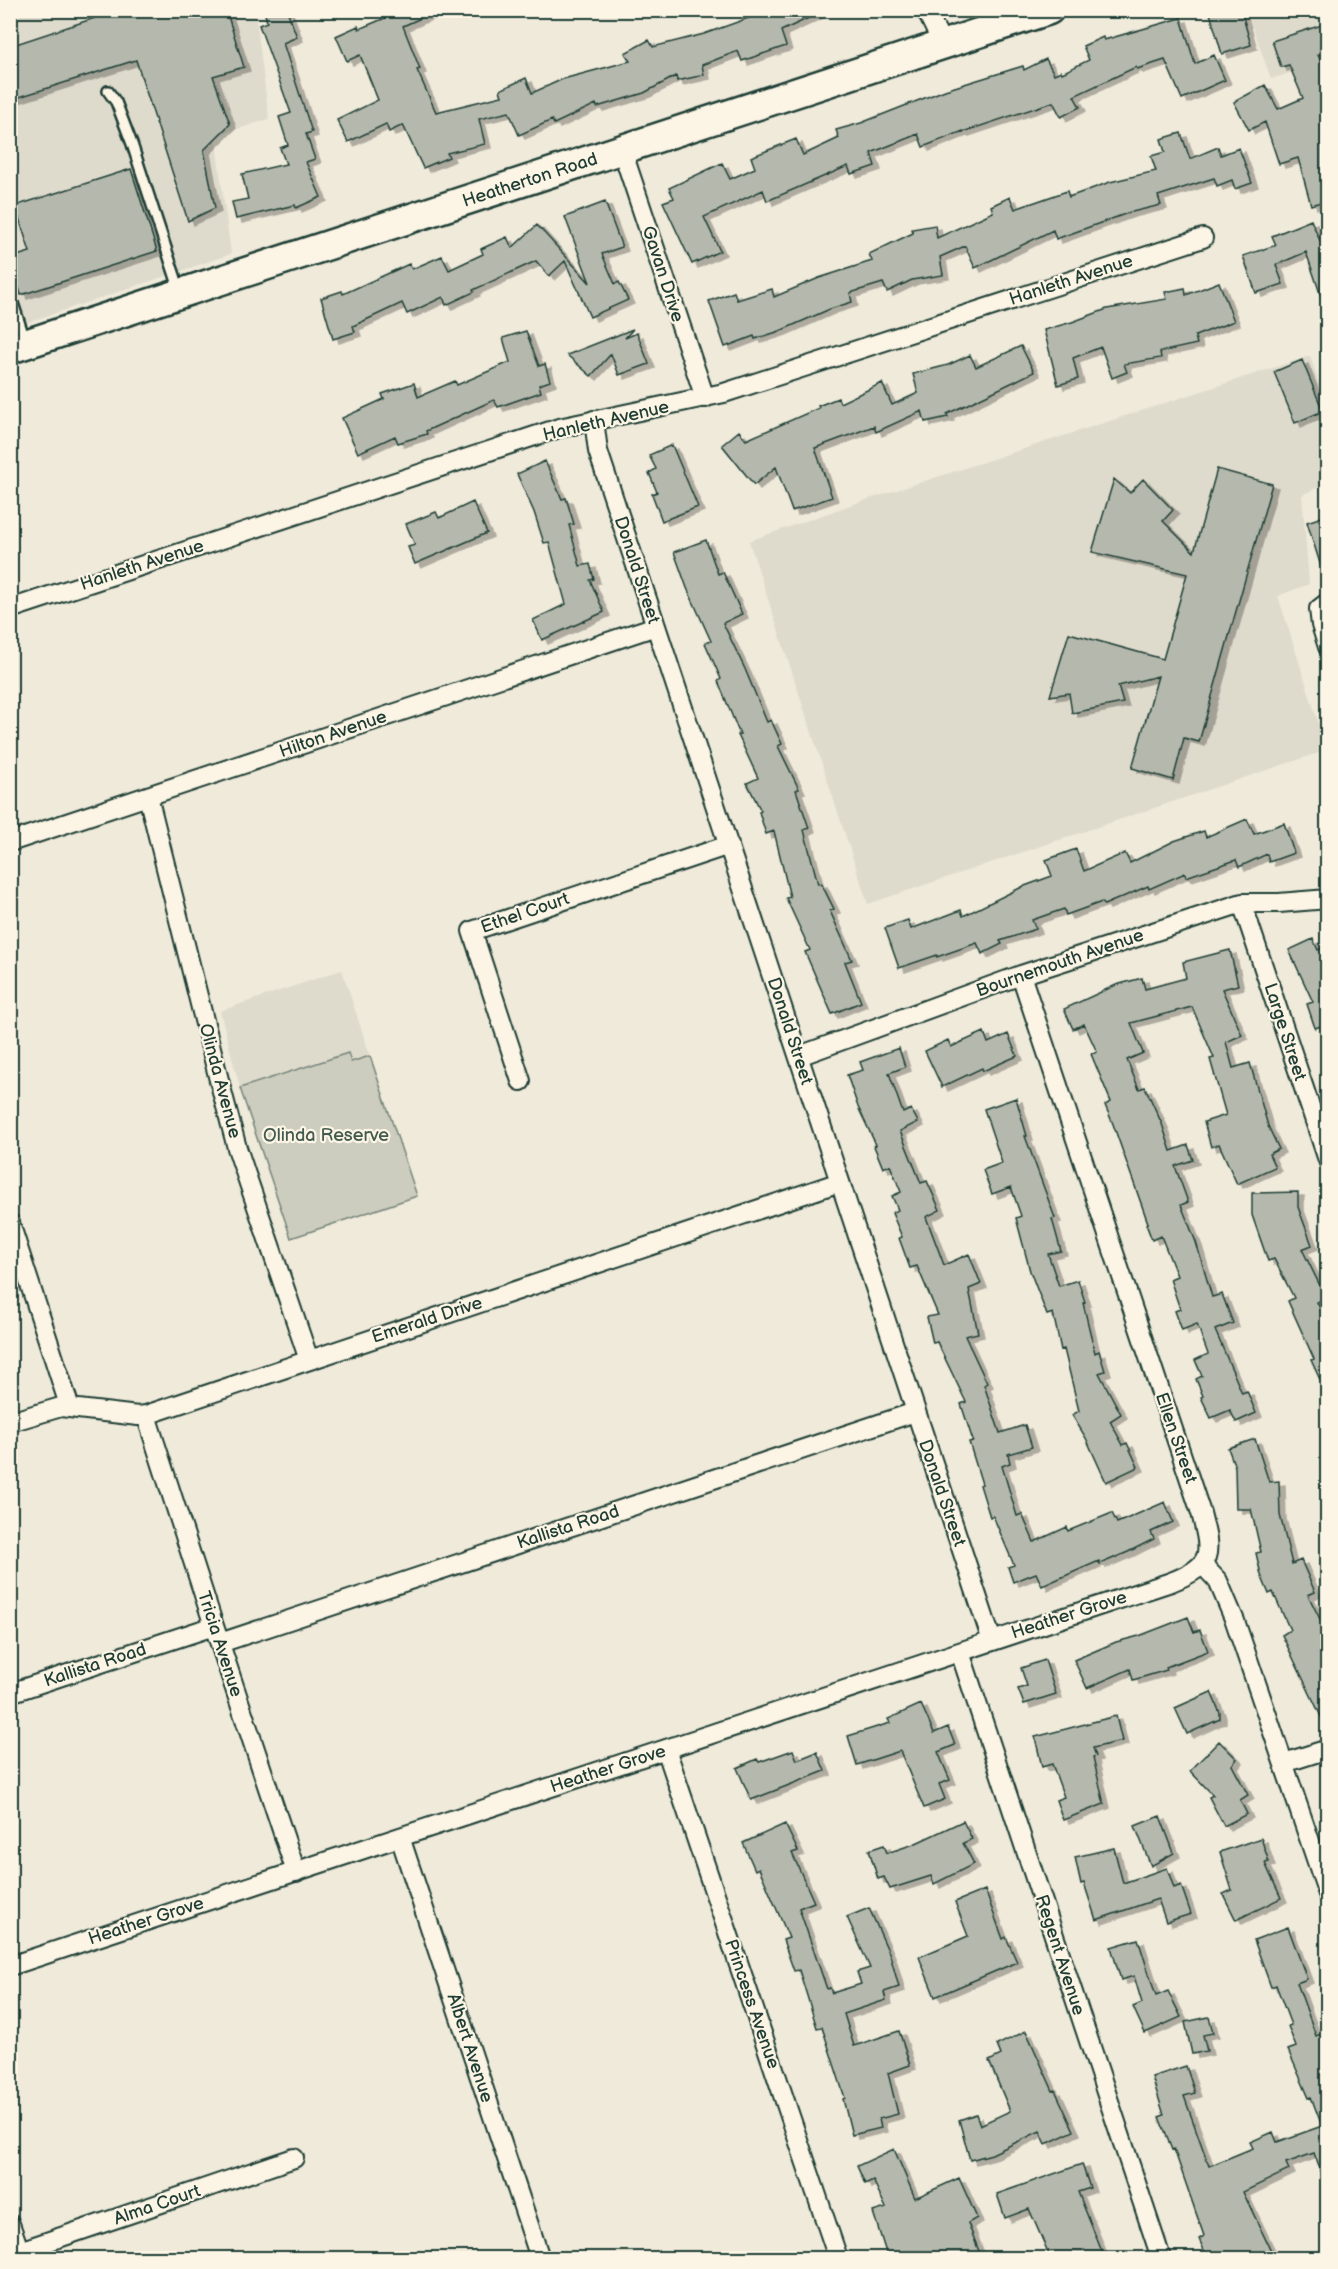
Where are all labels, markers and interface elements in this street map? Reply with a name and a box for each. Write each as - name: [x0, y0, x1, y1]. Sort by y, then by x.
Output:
- street label: Heatherton Road: [460, 148, 600, 212]
- street label: Gavan Drive: [638, 223, 688, 325]
- street label: Hanleth Avenue: [1007, 250, 1136, 310]
- street label: Hanleth Avenue: [541, 396, 671, 446]
- street label: Donald Street: [610, 514, 664, 627]
- street label: Hanleth Avenue: [78, 535, 207, 595]
- street label: Hilton Avenue: [277, 706, 390, 762]
- street label: Ethel Court: [478, 888, 572, 938]
- street label: Bournemouth Avenue: [974, 924, 1147, 1001]
- street label: Donald Street: [763, 975, 817, 1088]
- street label: Large Street: [1259, 981, 1311, 1084]
- street label: Olinda Avenue: [195, 1021, 245, 1141]
- park label: Olinda Reserve: [263, 1125, 389, 1146]
- street label: Emerald Drive: [369, 1292, 485, 1348]
- street label: Ellen Street: [1151, 1390, 1201, 1487]
- street label: Donald Street: [914, 1437, 970, 1550]
- street label: Kallista Road: [514, 1501, 622, 1553]
- street label: Heather Grove: [1008, 1586, 1130, 1644]
- street label: Tricia Avenue: [193, 1589, 247, 1700]
- street label: Kallista Road: [41, 1639, 149, 1691]
- street label: Heather Grove: [547, 1740, 669, 1798]
- street label: Heather Grove: [85, 1892, 207, 1950]
- street label: Regent Avenue: [1031, 1892, 1089, 2018]
- street label: Princess Avenue: [720, 1937, 784, 2072]
- street label: Albert Avenue: [443, 1991, 498, 2105]
- street label: Alma Court: [111, 2180, 203, 2230]

